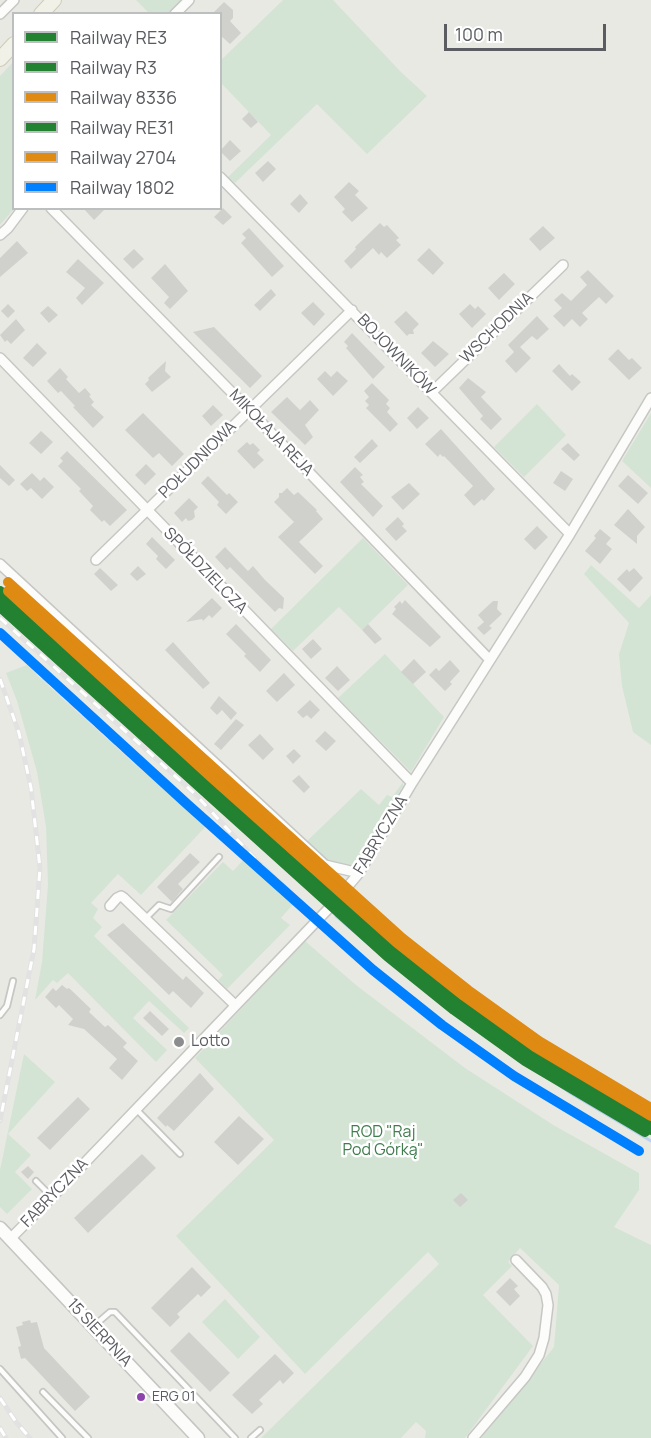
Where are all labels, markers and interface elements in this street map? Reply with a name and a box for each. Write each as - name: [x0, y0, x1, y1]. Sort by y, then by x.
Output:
- legend: [12, 12, 222, 210]
- scale bar: [447, 12, 609, 50]
- text: 100 m: [455, 22, 503, 46]
- text: Railway RE3: [70, 25, 167, 49]
- text: Railway R3: [70, 55, 157, 79]
- text: Railway 8336: [70, 85, 177, 109]
- text: Railway RE31: [70, 115, 174, 139]
- text: Railway 2704: [70, 145, 176, 169]
- text: Railway 1802: [70, 175, 174, 199]
- street label: WSCHODNIA: [457, 288, 537, 368]
- street label: BOJOWNIKÓW: [353, 311, 439, 399]
- street label: MIKOŁAJA REJA: [225, 386, 317, 480]
- street label: POŁUDNIOWA: [155, 417, 241, 503]
- street label: SPÓŁDZIELCZA: [159, 524, 251, 618]
- street label: FABRYCZNA: [350, 792, 412, 878]
- place label: Lotto: [191, 1032, 230, 1052]
- marker: Lotto: [172, 1035, 186, 1049]
- park label: ROD "Raj Pod Górką": [342, 1123, 424, 1161]
- street label: FABRYCZNA: [17, 1155, 93, 1231]
- street label: 15 SIERPNIA: [63, 1295, 135, 1371]
- place label: ERG 01: [152, 1389, 195, 1405]
- marker: ERG 01: [135, 1391, 147, 1403]

